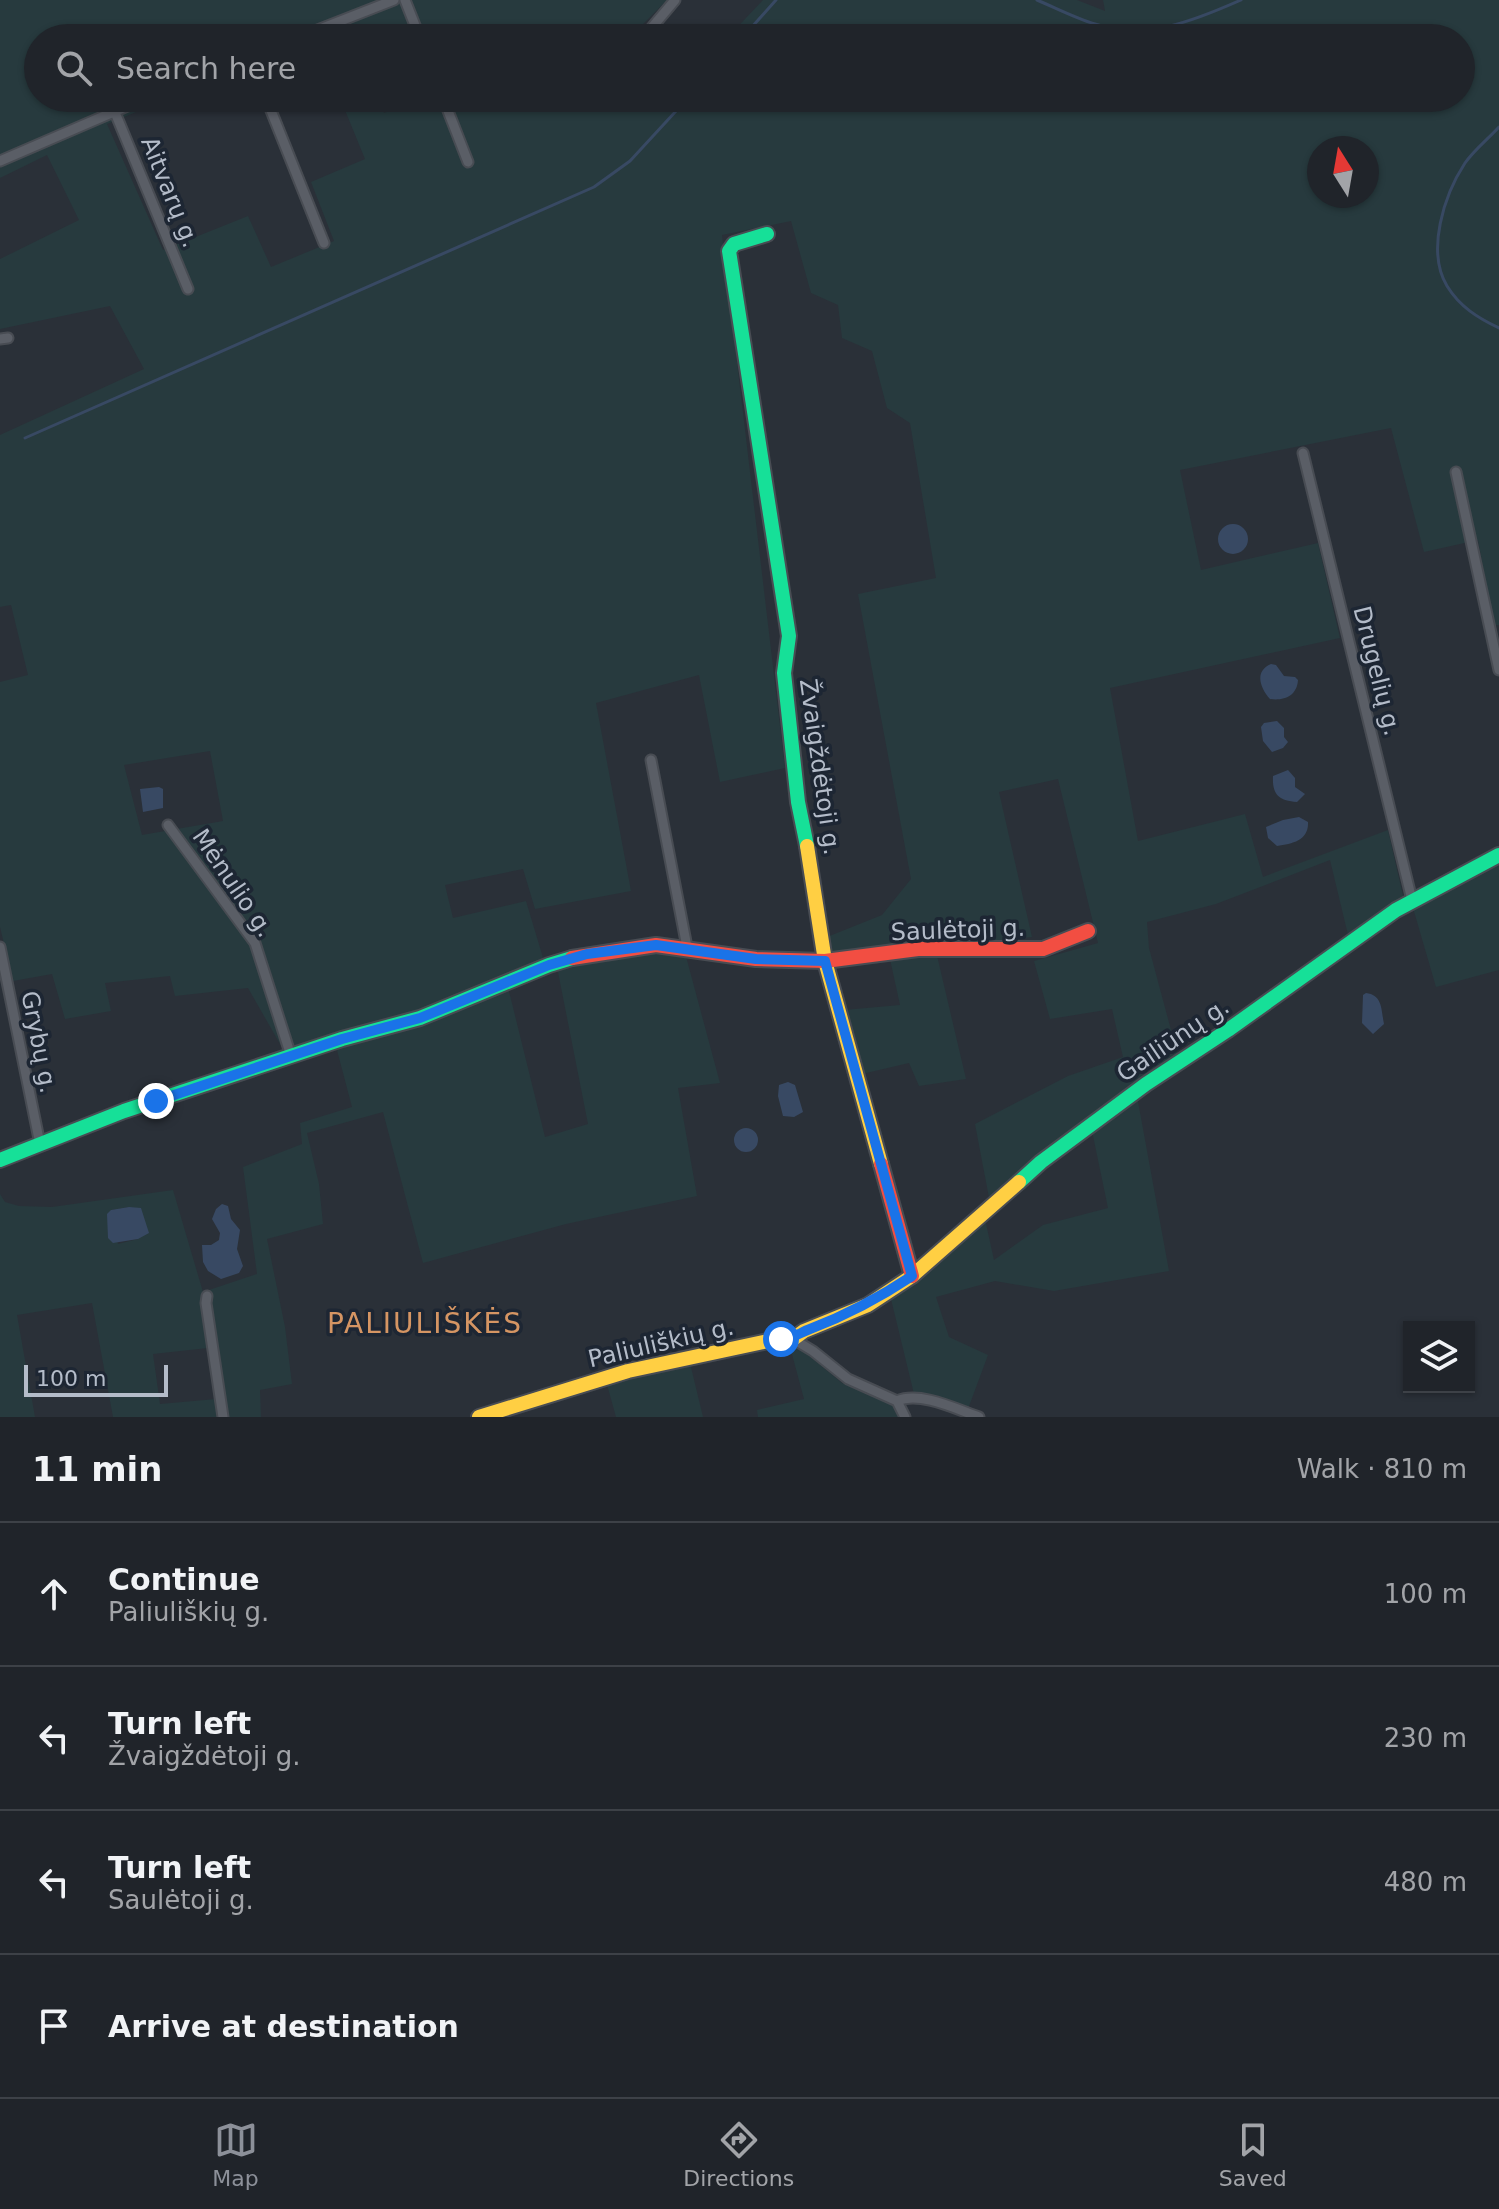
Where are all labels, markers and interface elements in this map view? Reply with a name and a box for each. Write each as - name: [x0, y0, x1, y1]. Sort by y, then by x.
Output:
- search box: [24, 24, 1475, 112]
- icon: search: [52, 46, 96, 90]
- text: Search here: [116, 51, 296, 86]
- street label: Aitvarų g.: [135, 133, 205, 251]
- north arrow: [1307, 136, 1379, 208]
- street label: Drugelių g.: [1347, 603, 1407, 739]
- street label: Žvaigždėtoji g.: [794, 677, 847, 857]
- street label: Mėnulio g.: [187, 824, 279, 942]
- street label: Saulėtoji g.: [890, 914, 1026, 946]
- street label: Grybų g.: [15, 988, 63, 1096]
- street label: Gailiūnų g.: [1112, 992, 1234, 1088]
- route end: [138, 1083, 174, 1119]
- district label: PALIULIŠKĖS: [327, 1306, 523, 1340]
- street label: Paliuliškių g.: [585, 1313, 737, 1373]
- route start: [763, 1321, 799, 1357]
- map controls: [1403, 1321, 1475, 1393]
- button: layers: [1403, 1321, 1475, 1393]
- scale bar: [24, 1361, 168, 1397]
- text: 100 m: [36, 1366, 106, 1391]
- text: 11 min: [32, 1449, 162, 1489]
- text: Walk · 810 m: [1297, 1454, 1467, 1484]
- text: Continue: [108, 1562, 260, 1597]
- icon: ahead: [32, 1572, 76, 1616]
- text: 100 m: [1384, 1579, 1467, 1609]
- text: Paliuliškių g.: [108, 1597, 269, 1627]
- text: Turn left: [108, 1706, 251, 1741]
- icon: left: [32, 1716, 76, 1760]
- text: 230 m: [1384, 1723, 1467, 1753]
- text: Žvaigždėtoji g.: [108, 1741, 301, 1771]
- text: Turn left: [108, 1850, 251, 1885]
- icon: left: [32, 1860, 76, 1904]
- text: 480 m: [1384, 1867, 1467, 1897]
- text: Saulėtoji g.: [108, 1885, 254, 1915]
- icon: arrive: [32, 2004, 76, 2048]
- text: Arrive at destination: [108, 2009, 459, 2044]
- tab: Map: [212, 2118, 259, 2191]
- tab: Directions: [683, 2118, 794, 2191]
- tab: Saved: [1219, 2118, 1287, 2191]

